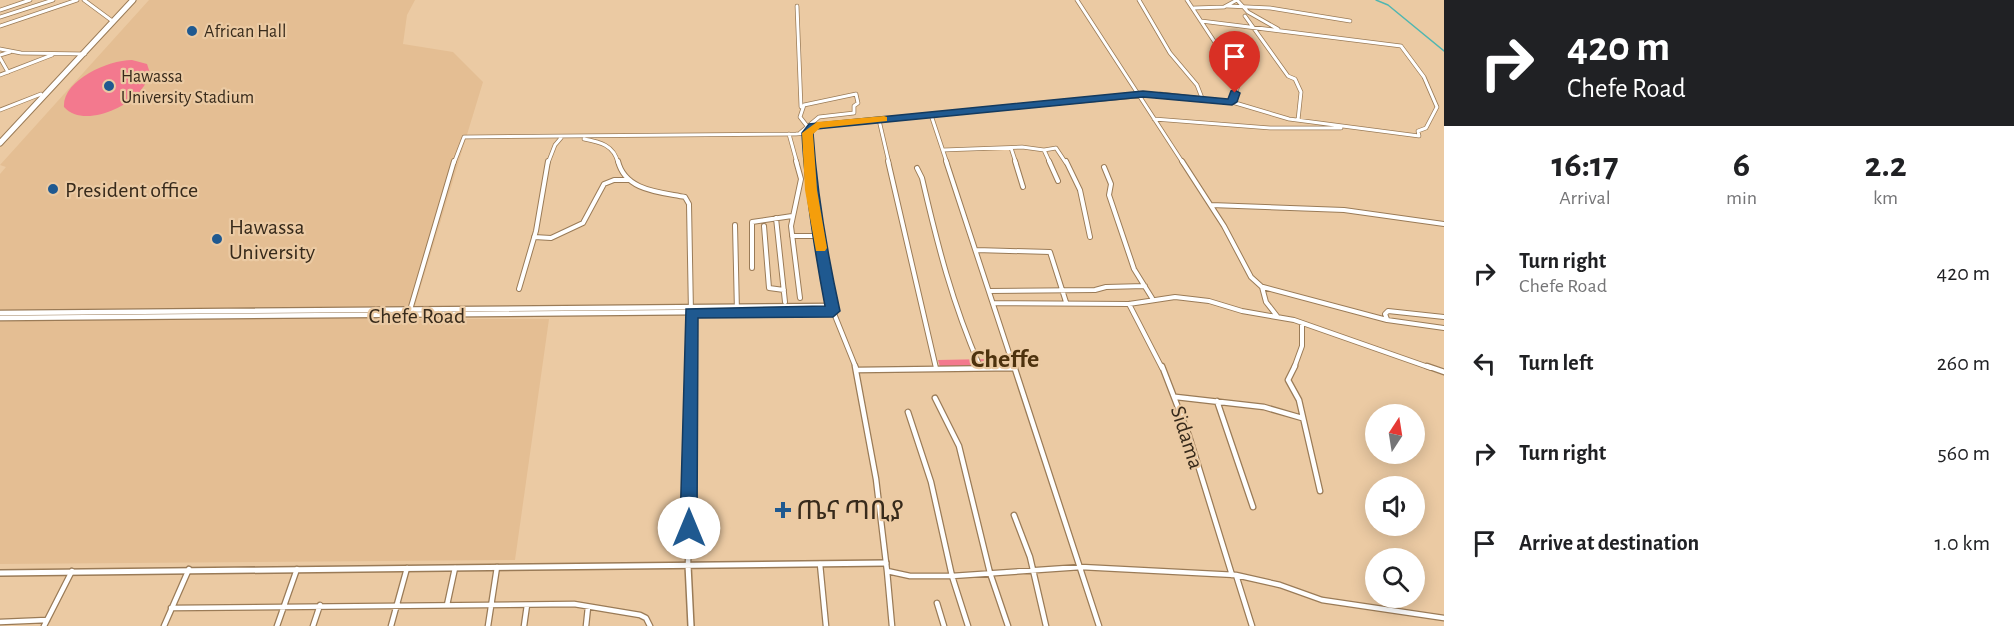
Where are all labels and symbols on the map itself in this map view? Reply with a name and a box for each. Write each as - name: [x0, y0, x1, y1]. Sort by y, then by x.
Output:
- place label: African Hall: [204, 23, 286, 41]
- marker: African Hall: [185, 24, 199, 38]
- pin: [1209, 31, 1260, 93]
- place label: Hawassa University Stadium: [121, 68, 254, 107]
- marker: Hawassa University Stadium: [102, 79, 116, 93]
- place label: President office: [65, 179, 198, 201]
- marker: President office: [46, 182, 60, 196]
- place label: Hawassa University: [229, 216, 316, 263]
- marker: Hawassa University: [210, 232, 224, 246]
- street label: Chefe Road: [369, 305, 465, 327]
- district label: Cheffe: [971, 346, 1039, 372]
- street label: Sidama: [1167, 403, 1208, 472]
- north arrow: [1365, 404, 1425, 464]
- position arrow: [657, 496, 721, 560]
- place label: ጤና ጣቢያ: [796, 497, 904, 524]
- marker: ጤና ጣቢያ: [774, 501, 792, 519]

